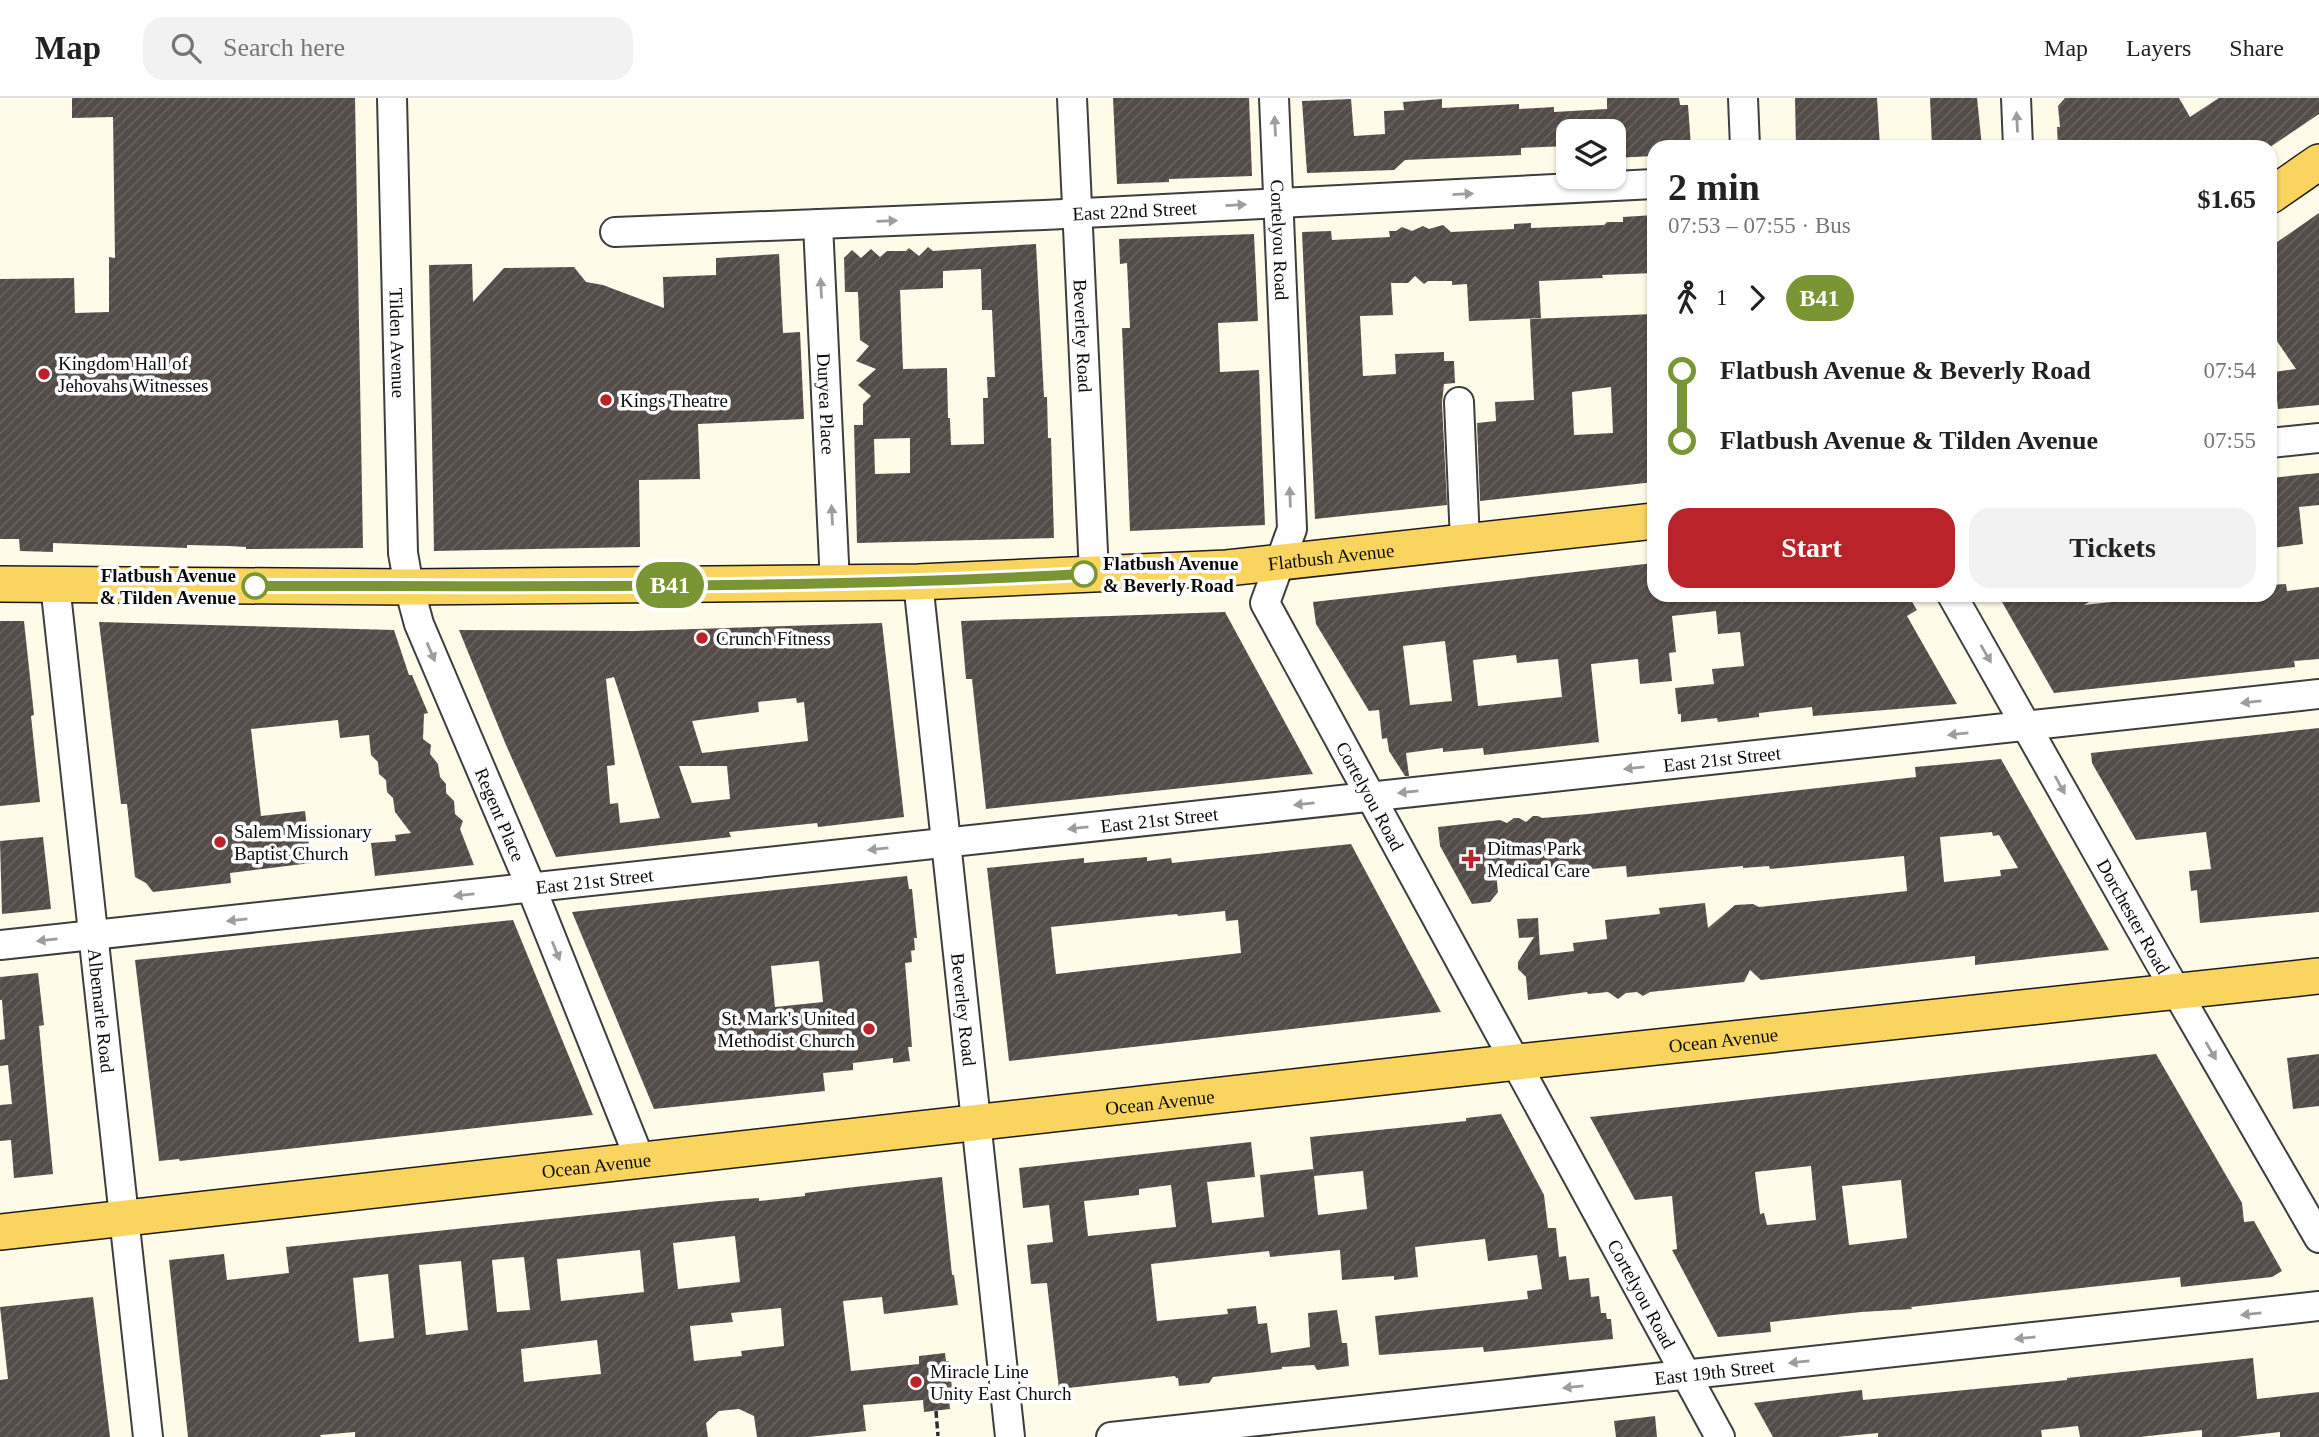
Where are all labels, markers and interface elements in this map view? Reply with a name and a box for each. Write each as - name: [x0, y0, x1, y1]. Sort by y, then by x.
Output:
- search box: [143, 17, 633, 80]
- icon: search: [167, 29, 205, 67]
- text: Map: [35, 30, 101, 66]
- text: Search here: [223, 33, 345, 62]
- text: Map: [2044, 35, 2088, 61]
- text: Layers: [2126, 35, 2191, 61]
- text: Share: [2229, 35, 2284, 61]
- one-way arrow: [2011, 111, 2022, 133]
- one-way arrow: [1270, 114, 1281, 136]
- map controls: [1556, 119, 1626, 189]
- button: layers: [1556, 119, 1626, 189]
- text: 2 min: [1668, 166, 1760, 208]
- street label: Cortelyou Road: [1266, 179, 1292, 301]
- text: $1.65: [2198, 185, 2256, 214]
- one-way arrow: [1453, 188, 1475, 199]
- street label: East 22nd Street: [1072, 197, 1198, 225]
- one-way arrow: [1225, 199, 1247, 210]
- text: 07:53 – 07:55 · Bus: [1668, 213, 1851, 238]
- one-way arrow: [876, 216, 898, 227]
- one-way arrow: [816, 277, 827, 299]
- street label: Beverley Road: [1069, 279, 1096, 393]
- icon: walk: [1668, 279, 1706, 317]
- icon: forward: [1738, 279, 1776, 317]
- text: 1: [1716, 285, 1728, 310]
- text: B41: [1800, 285, 1840, 311]
- street label: Tilden Avenue: [386, 288, 409, 398]
- street label: Duryea Place: [813, 352, 839, 455]
- place label: Kingdom Hall of Jehovahs Witnesses: [58, 353, 208, 396]
- text: Flatbush Avenue & Beverly Road: [1720, 356, 2091, 385]
- text: 07:54: [2204, 358, 2256, 383]
- marker: Kingdom Hall of Jehovahs Witnesses: [36, 366, 52, 382]
- place label: Kings Theatre: [620, 390, 728, 411]
- marker: Kings Theatre: [598, 392, 614, 408]
- text: Flatbush Avenue & Tilden Avenue: [1720, 426, 2098, 455]
- text: 07:55: [2204, 428, 2256, 453]
- one-way arrow: [1285, 486, 1296, 508]
- one-way arrow: [826, 504, 837, 526]
- button: Start: [1668, 508, 1955, 588]
- button: Tickets: [1969, 508, 2256, 588]
- street label: Flatbush Avenue: [1267, 540, 1395, 574]
- place label: Flatbush Avenue & Beverly Road: [1103, 553, 1238, 596]
- marker: Flatbush Avenue & Beverly Road: [1071, 561, 1097, 587]
- line badge: B41: [630, 562, 710, 608]
- place label: Flatbush Avenue & Tilden Avenue: [100, 565, 236, 608]
- text: B41: [650, 572, 690, 598]
- marker: Flatbush Avenue & Tilden Avenue: [242, 573, 268, 599]
- place label: Crunch Fitness: [716, 628, 831, 649]
- marker: Crunch Fitness: [694, 630, 710, 646]
- one-way arrow: [426, 641, 437, 662]
- one-way arrow: [1980, 645, 1992, 664]
- one-way arrow: [2240, 696, 2262, 707]
- one-way arrow: [1947, 728, 1969, 739]
- street label: Cortelyou Road: [1332, 738, 1408, 855]
- street label: East 21st Street: [1662, 742, 1783, 776]
- one-way arrow: [1623, 763, 1645, 774]
- street label: Regent Place: [470, 765, 529, 865]
- one-way arrow: [2054, 775, 2066, 794]
- one-way arrow: [1397, 786, 1419, 797]
- one-way arrow: [1293, 799, 1315, 810]
- street label: East 21st Street: [1099, 803, 1220, 837]
- place label: Salem Missionary Baptist Church: [234, 821, 372, 864]
- one-way arrow: [1066, 823, 1088, 834]
- marker: Salem Missionary Baptist Church: [212, 834, 228, 850]
- place label: Ditmas Park Medical Care: [1487, 838, 1590, 881]
- one-way arrow: [866, 844, 888, 855]
- marker: Ditmas Park Medical Care: [1461, 849, 1481, 869]
- street label: Dorchester Road: [2092, 855, 2174, 978]
- street label: East 21st Street: [535, 864, 655, 898]
- one-way arrow: [452, 889, 474, 900]
- one-way arrow: [226, 914, 248, 925]
- one-way arrow: [36, 935, 58, 946]
- one-way arrow: [551, 941, 562, 962]
- street label: Albemarle Road: [84, 947, 118, 1074]
- street label: Beverley Road: [947, 952, 980, 1068]
- place label: St. Mark's United Methodist Church: [717, 1008, 855, 1051]
- marker: St. Mark's United Methodist Church: [861, 1021, 877, 1037]
- street label: Ocean Avenue: [1668, 1024, 1779, 1057]
- one-way arrow: [2204, 1041, 2217, 1060]
- street label: Ocean Avenue: [1104, 1086, 1216, 1119]
- street label: Ocean Avenue: [541, 1149, 652, 1182]
- street label: Cortelyou Road: [1603, 1236, 1680, 1353]
- one-way arrow: [2240, 1308, 2262, 1319]
- one-way arrow: [2014, 1333, 2036, 1344]
- street label: East 19th Street: [1654, 1355, 1776, 1389]
- one-way arrow: [1788, 1357, 1810, 1368]
- place label: Miracle Line Unity East Church: [930, 1361, 1072, 1404]
- marker: Miracle Line Unity East Church: [908, 1374, 924, 1390]
- one-way arrow: [1561, 1382, 1583, 1393]

